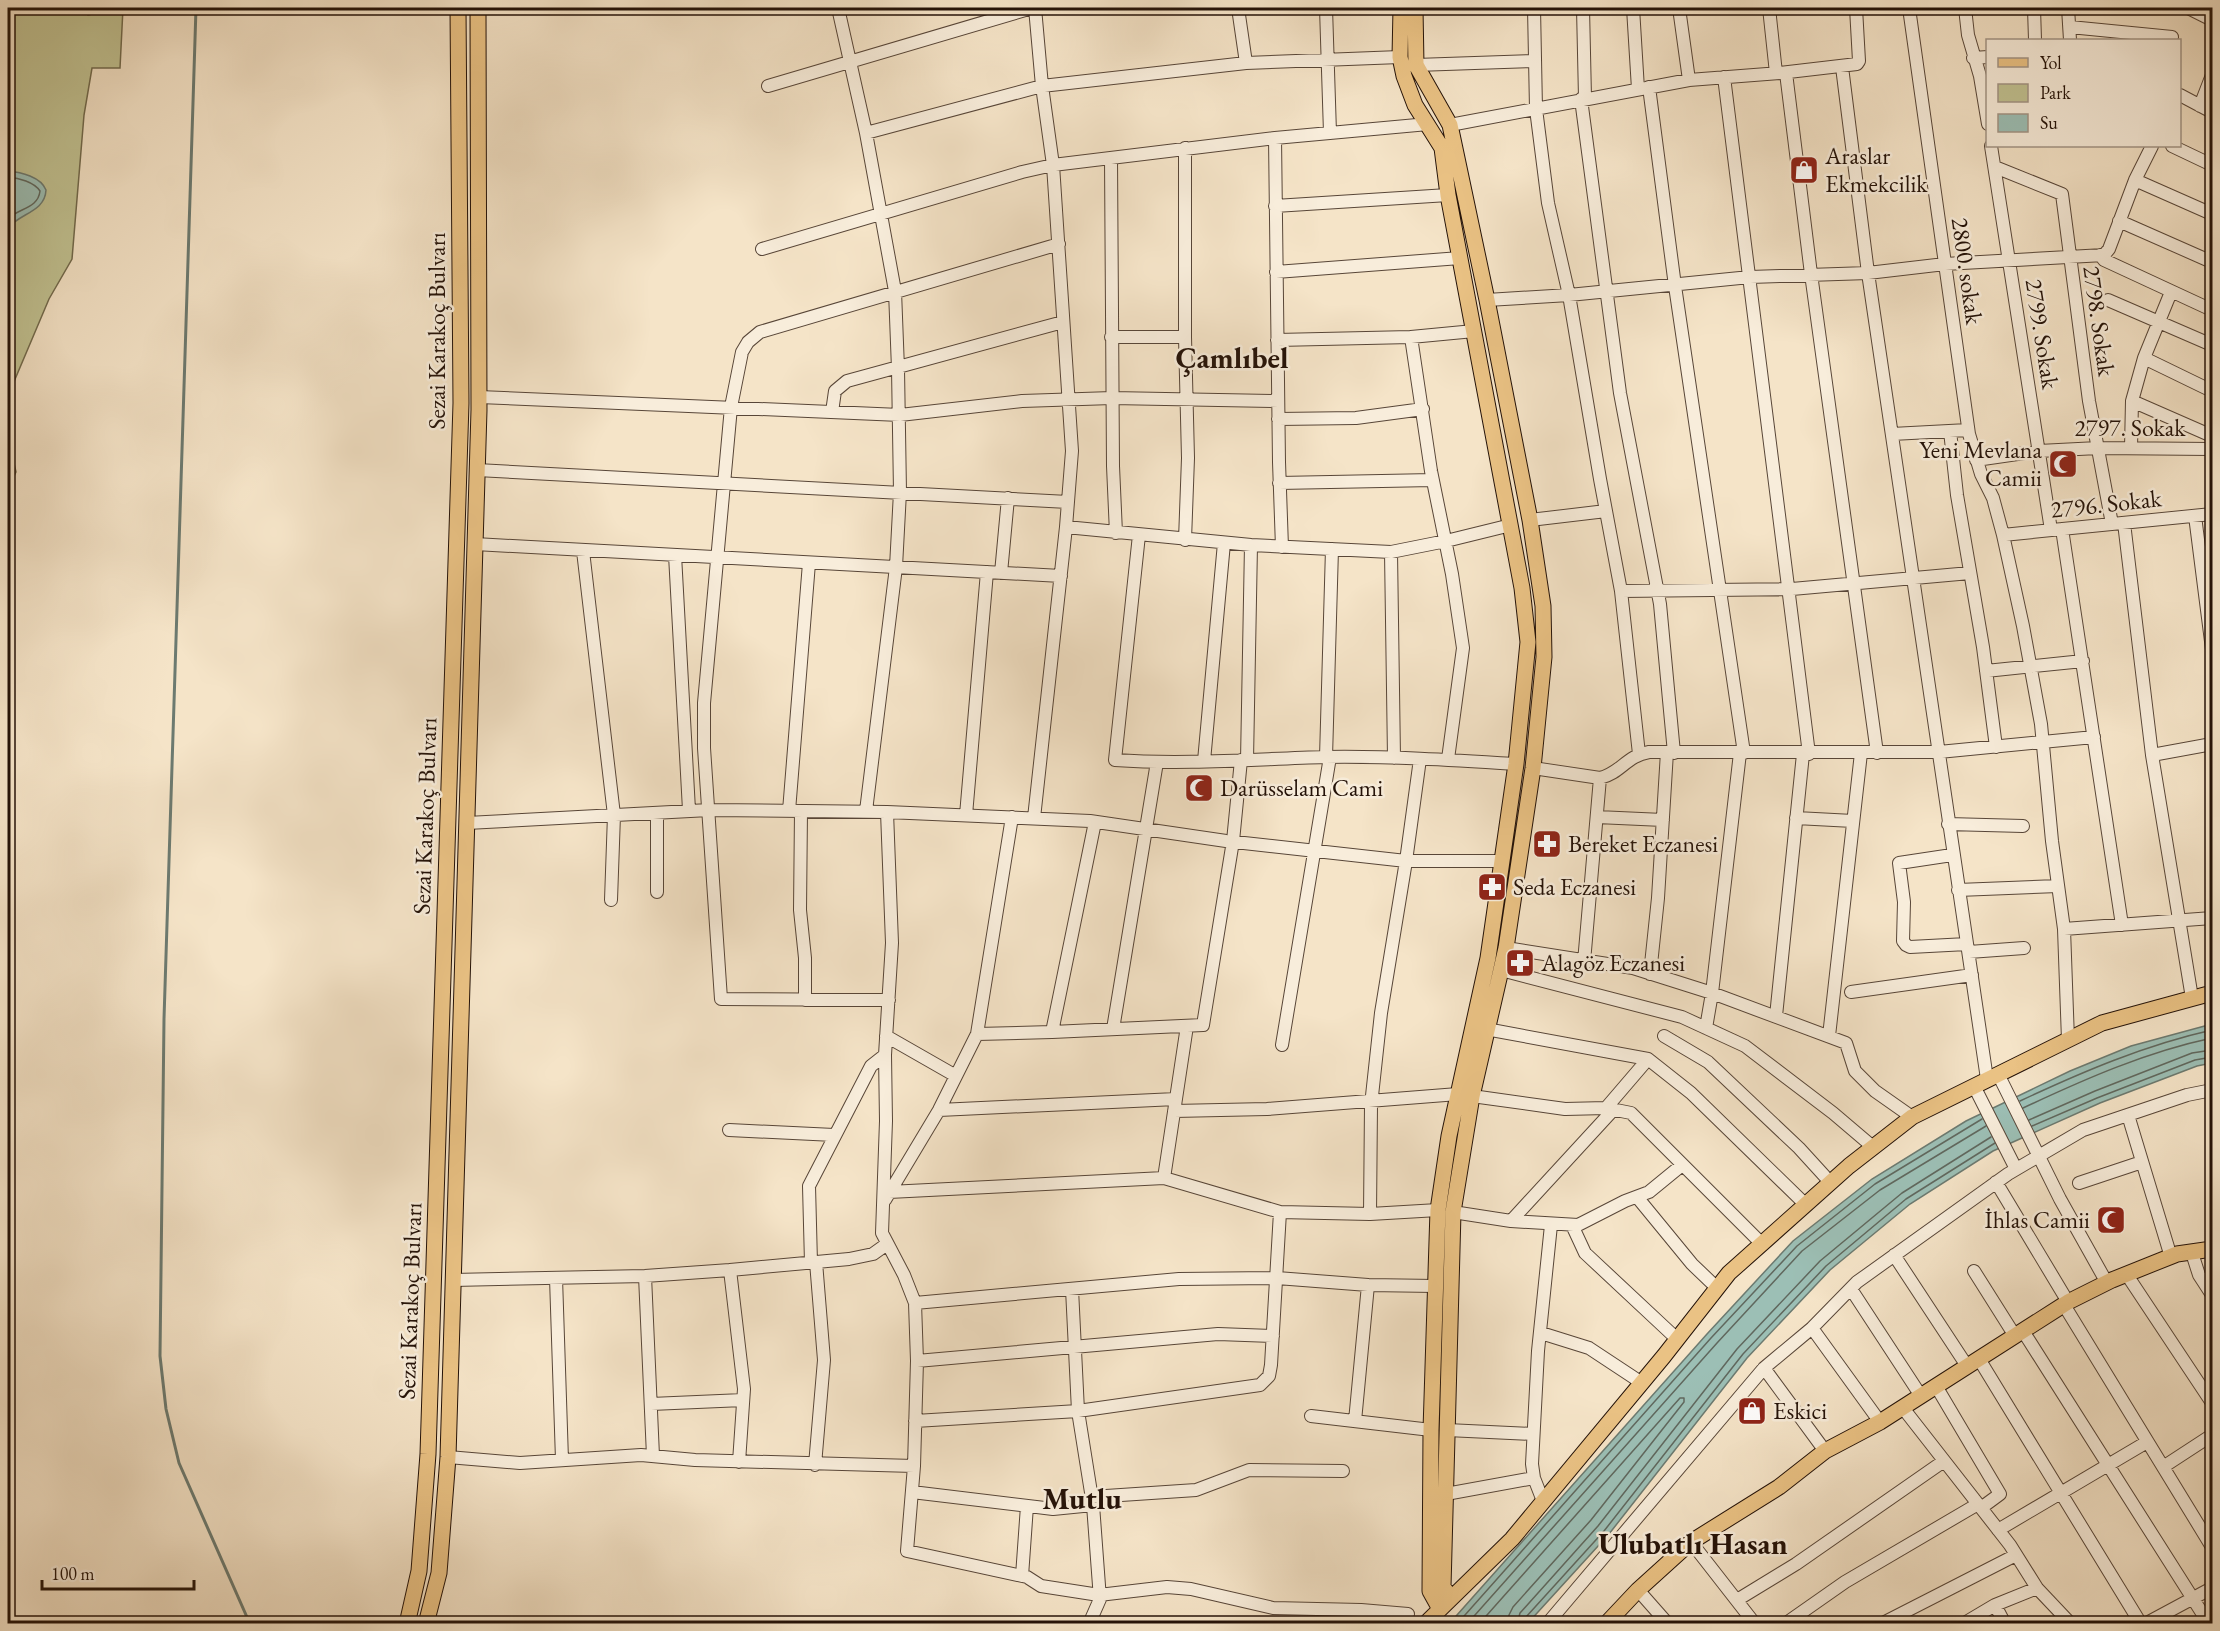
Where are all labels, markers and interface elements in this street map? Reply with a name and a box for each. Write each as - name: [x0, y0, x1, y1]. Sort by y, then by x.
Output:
- legend: [1986, 39, 2181, 147]
- text: Yol: [2040, 51, 2062, 74]
- text: Park: [2040, 81, 2071, 104]
- text: Su: [2040, 111, 2058, 134]
- place label: Araslar Ekmekcilik: [1824, 140, 1928, 199]
- shop icon: Araslar Ekmekcilik: [1788, 154, 1820, 186]
- street label: 2800. sokak: [1945, 215, 1990, 327]
- street label: Sezai Karakoç Bulvarı: [421, 232, 452, 430]
- street label: 2798. Sokak: [2076, 264, 2123, 379]
- street label: 2799. Sokak: [2018, 277, 2067, 392]
- district label: Çamlıbel: [1176, 338, 1289, 377]
- street label: 2797. Sokak: [2074, 412, 2186, 443]
- place label: Yeni Mevlana Camii: [1919, 434, 2042, 493]
- mosque icon: Yeni Mevlana Camii: [2047, 448, 2079, 480]
- street label: 2796. Sokak: [2049, 482, 2164, 525]
- street label: Sezai Karakoç Bulvarı: [406, 717, 443, 915]
- mosque icon: Darüsselam Cami: [1183, 772, 1215, 804]
- place label: Darüsselam Cami: [1220, 772, 1383, 803]
- pharmacy icon: Bereket Eczanesi: [1531, 828, 1563, 860]
- place label: Bereket Eczanesi: [1568, 828, 1718, 859]
- pharmacy icon: Seda Eczanesi: [1476, 871, 1508, 903]
- place label: Seda Eczanesi: [1513, 871, 1636, 902]
- pharmacy icon: Alagöz Eczanesi: [1504, 947, 1536, 979]
- place label: Alagöz Eczanesi: [1540, 947, 1685, 978]
- street label: Sezai Karakoç Bulvarı: [391, 1202, 428, 1400]
- place label: İhlas Camii: [1985, 1204, 2090, 1235]
- mosque icon: İhlas Camii: [2095, 1204, 2127, 1236]
- shop icon: Eskici: [1736, 1395, 1768, 1427]
- place label: Eskici: [1773, 1395, 1827, 1426]
- district label: Mutlu: [1042, 1479, 1122, 1518]
- district label: Ulubatlı Hasan: [1598, 1524, 1788, 1563]
- scale bar: [42, 1553, 194, 1591]
- text: 100 m: [51, 1562, 95, 1585]

